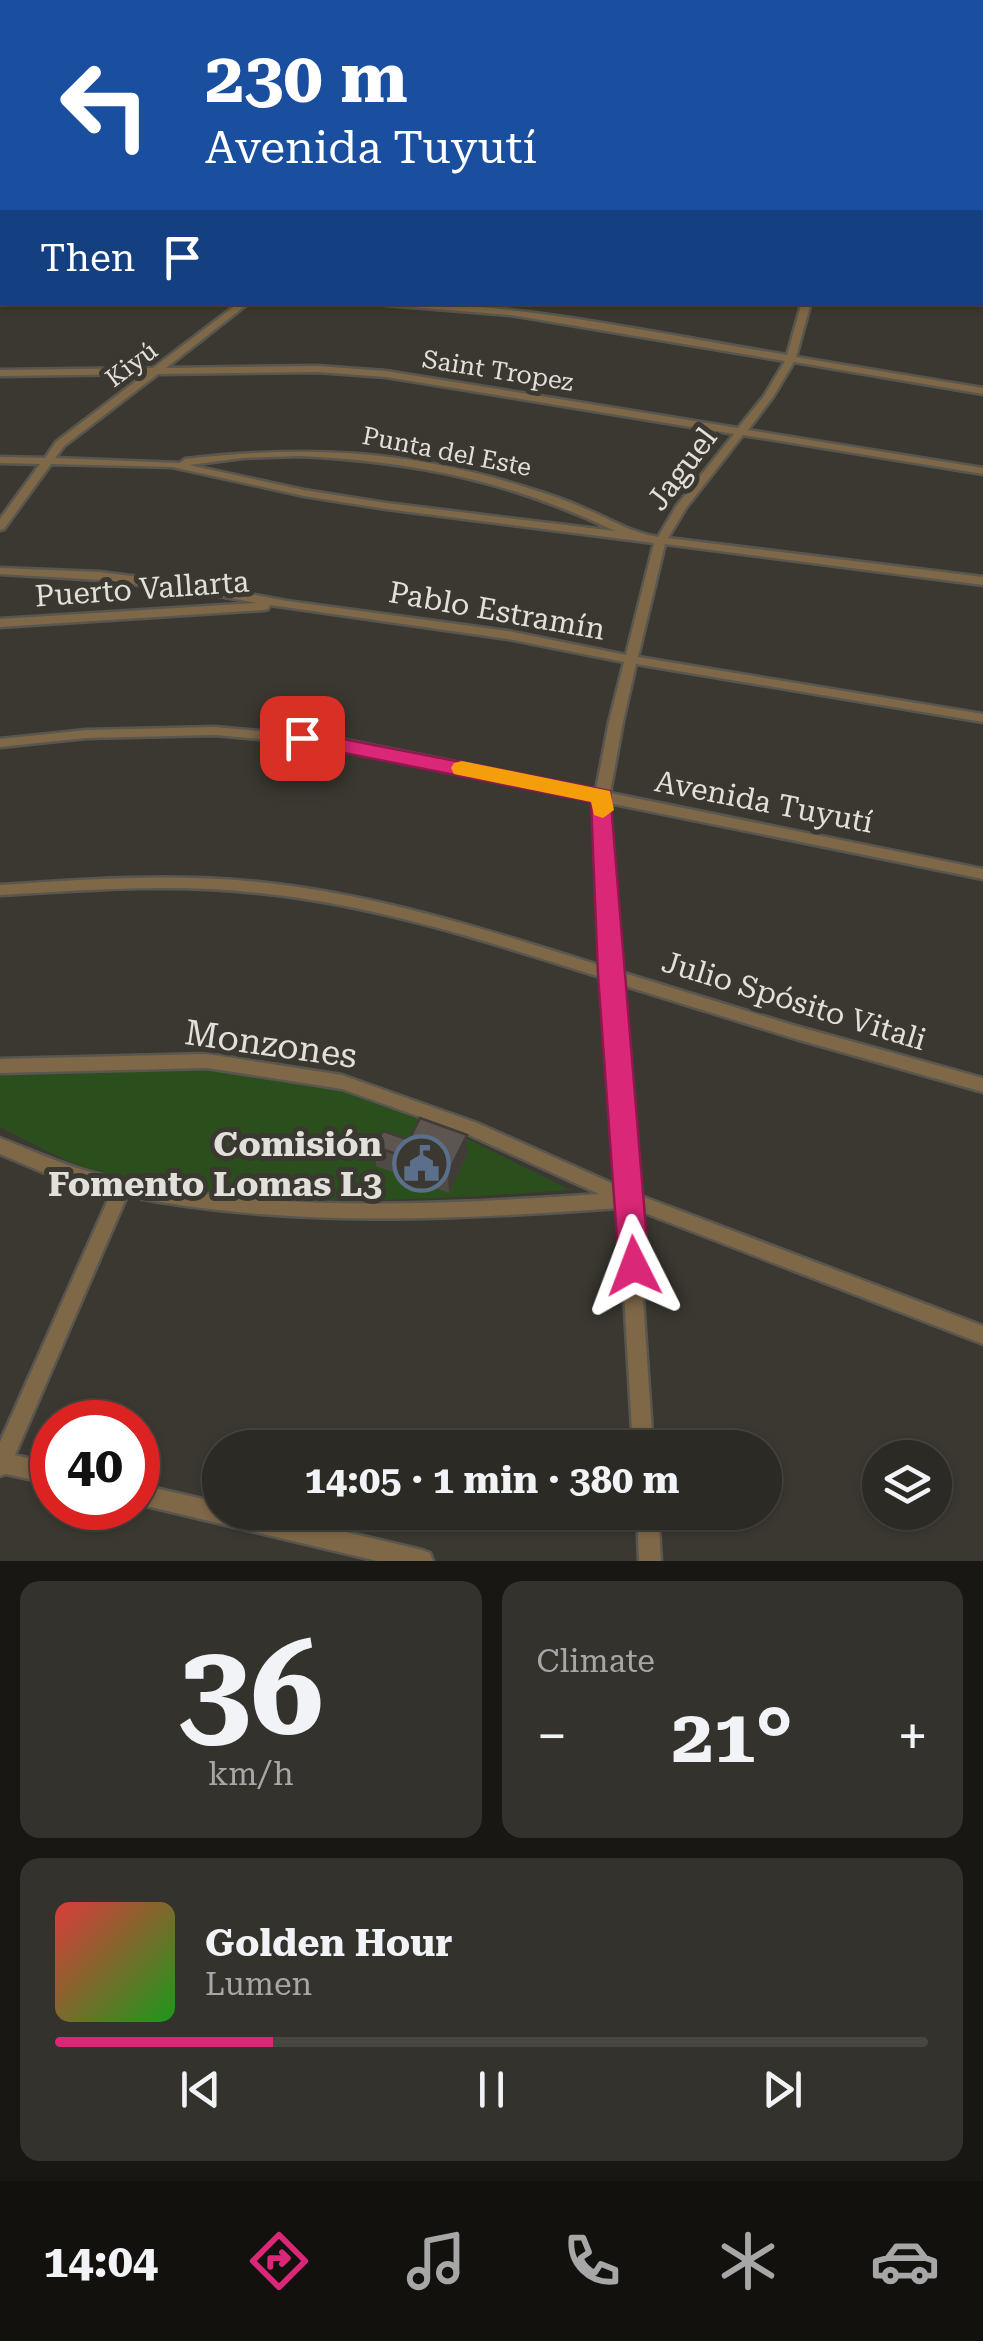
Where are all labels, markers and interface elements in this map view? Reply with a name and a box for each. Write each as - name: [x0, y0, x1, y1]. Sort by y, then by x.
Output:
- text: 230 m: [205, 37, 408, 119]
- icon: left: [40, 40, 170, 170]
- text: Avenida Tuyutí: [205, 121, 537, 174]
- icon: arrive: [155, 230, 210, 285]
- text: Then: [40, 236, 135, 280]
- street label: Kiyú: [100, 335, 163, 393]
- street label: Saint Tropez: [420, 344, 576, 397]
- street label: Punta del Este: [360, 421, 534, 482]
- street label: Jaguel: [639, 421, 724, 517]
- street label: Puerto Vallarta: [34, 564, 250, 613]
- street label: Pablo Estramín: [386, 574, 608, 647]
- pin: [260, 696, 345, 781]
- icon: arrive: [275, 711, 330, 766]
- street label: Avenida Tuyutí: [652, 763, 876, 840]
- street label: Julio Spósito Vitali: [658, 944, 930, 1057]
- street label: Monzones: [182, 1012, 360, 1077]
- place label: Comisión Fomento Lomas L3: [48, 1124, 382, 1205]
- public building icon: Comisión Fomento Lomas L3: [391, 1134, 451, 1194]
- position arrow: [582, 1214, 686, 1318]
- speed limit sign: 40: [30, 1400, 160, 1530]
- map controls: [862, 1440, 952, 1530]
- button: layers: [862, 1440, 952, 1530]
- text: 14:05 · 1 min · 380 m: [305, 1458, 679, 1502]
- text: 36: [178, 1613, 324, 1766]
- text: Climate: [537, 1642, 655, 1680]
- text: 21°: [672, 1692, 793, 1780]
- text: −: [537, 1704, 567, 1768]
- text: +: [897, 1704, 928, 1768]
- text: km/h: [208, 1755, 294, 1793]
- text: Golden Hour: [205, 1921, 453, 1965]
- text: Lumen: [205, 1965, 312, 2003]
- icon: previous: [173, 2062, 228, 2117]
- icon: pause: [464, 2062, 519, 2117]
- icon: next: [755, 2062, 810, 2117]
- icon: directions: [244, 2226, 314, 2296]
- icon: music: [401, 2226, 471, 2296]
- icon: phone: [557, 2226, 627, 2296]
- icon: climate: [713, 2226, 783, 2296]
- icon: car: [870, 2226, 940, 2296]
- text: 14:04: [43, 2235, 158, 2288]

